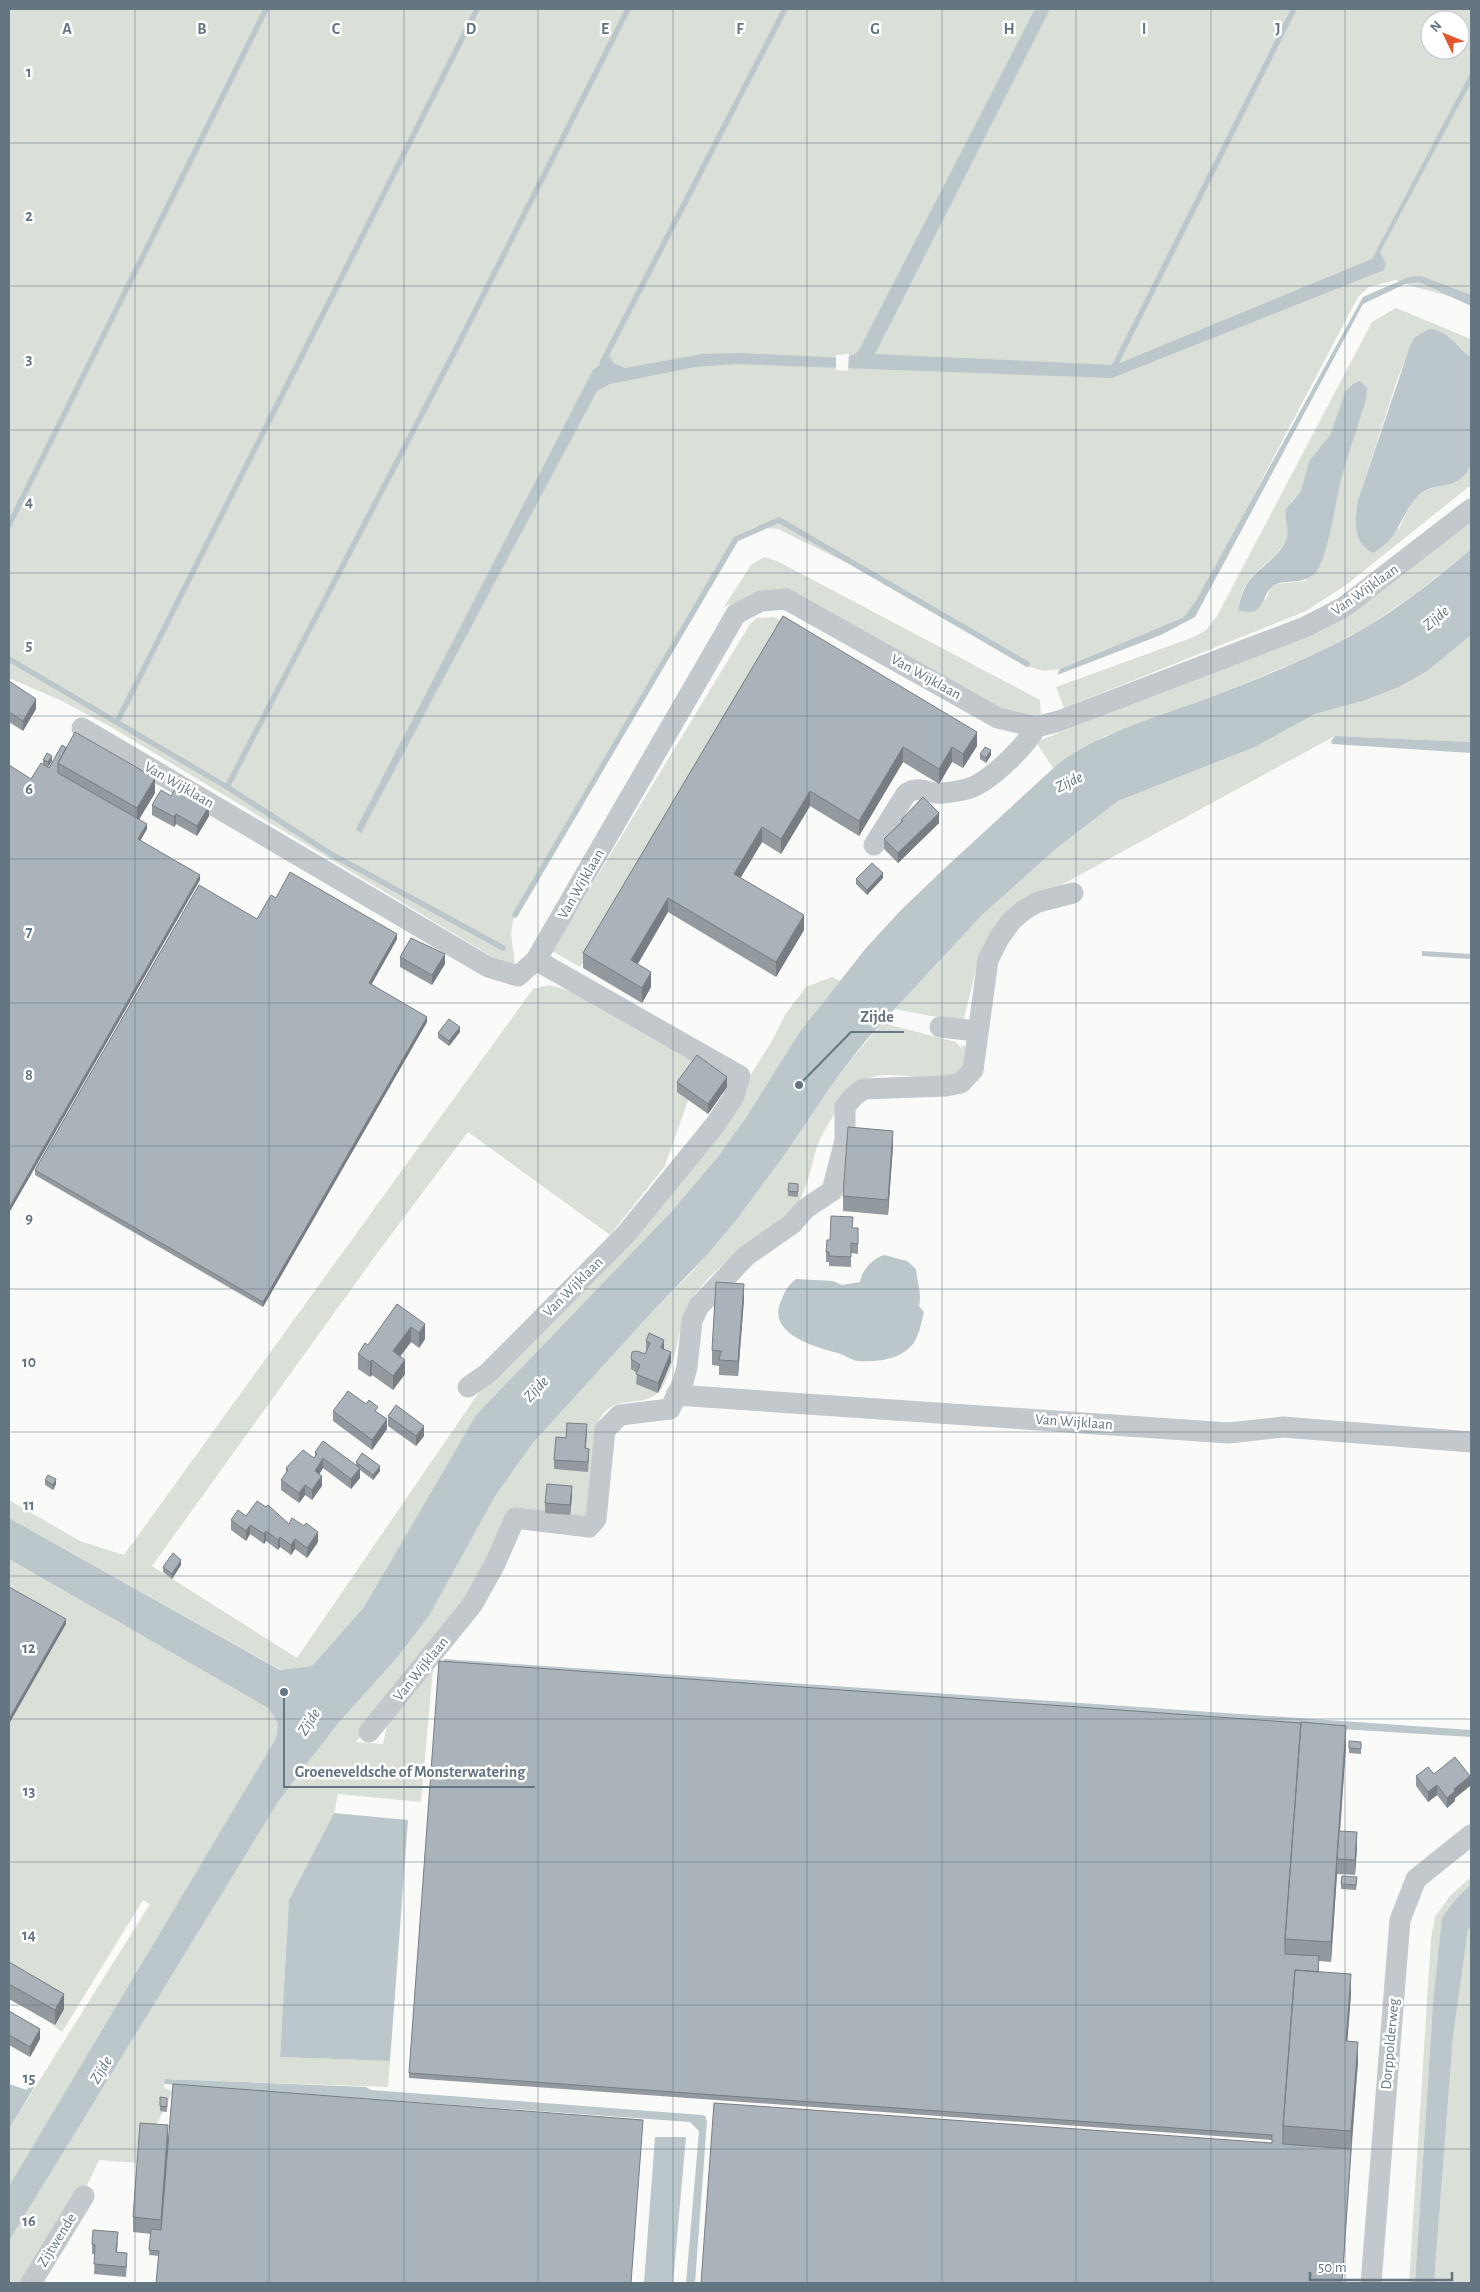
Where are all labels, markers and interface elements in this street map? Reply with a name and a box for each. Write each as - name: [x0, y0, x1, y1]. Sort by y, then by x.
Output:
- north arrow: [1420, 10, 1470, 60]
- text: N: [1428, 18, 1445, 35]
- text: A: [62, 21, 72, 37]
- text: B: [197, 21, 207, 37]
- text: C: [332, 21, 341, 37]
- text: D: [466, 21, 477, 37]
- text: E: [601, 21, 609, 37]
- text: F: [736, 21, 744, 37]
- text: G: [870, 21, 880, 37]
- text: H: [1003, 21, 1015, 37]
- text: I: [1142, 21, 1146, 37]
- text: J: [1275, 21, 1281, 37]
- text: 1: [26, 64, 32, 80]
- text: 2: [25, 208, 33, 224]
- text: 3: [26, 351, 33, 367]
- text: 4: [25, 494, 33, 510]
- street label: Van Wijklaan: [1329, 562, 1401, 618]
- water label: Zijde: [1420, 603, 1453, 634]
- text: 5: [26, 637, 33, 653]
- street label: Van Wijklaan: [888, 652, 964, 702]
- street label: Van Wijklaan: [142, 759, 216, 811]
- water label: Zijde: [1053, 769, 1086, 796]
- text: 6: [25, 781, 33, 797]
- street label: Van Wijklaan: [555, 847, 607, 921]
- text: 7: [26, 924, 33, 940]
- callout: Zijde: [851, 1001, 904, 1032]
- text: Zijde: [860, 1009, 894, 1026]
- text: 8: [25, 1067, 33, 1083]
- text: 9: [25, 1210, 33, 1226]
- street label: Van Wijklaan: [540, 1254, 606, 1320]
- text: 10: [22, 1354, 36, 1370]
- water label: Zijde: [520, 1373, 552, 1406]
- street label: Van Wijklaan: [1035, 1412, 1113, 1432]
- text: 11: [23, 1497, 35, 1513]
- street label: Van Wijklaan: [391, 1634, 451, 1704]
- text: 12: [22, 1640, 36, 1656]
- water label: Zijde: [295, 1706, 324, 1739]
- callout: Groeneveldsche of Monsterwatering: [284, 1756, 535, 1787]
- text: Groeneveldsche of Monsterwatering: [295, 1764, 526, 1780]
- text: 13: [23, 1783, 35, 1799]
- text: 14: [22, 1927, 36, 1943]
- street label: Dorppolderweg: [1379, 1997, 1402, 2090]
- water label: Zijde: [87, 2054, 116, 2087]
- text: 15: [23, 2070, 35, 2086]
- street label: Zijtwende: [35, 2211, 79, 2269]
- text: 16: [22, 2213, 36, 2229]
- scale bar: [1310, 2250, 1452, 2282]
- text: 50 m: [1318, 2260, 1347, 2275]

